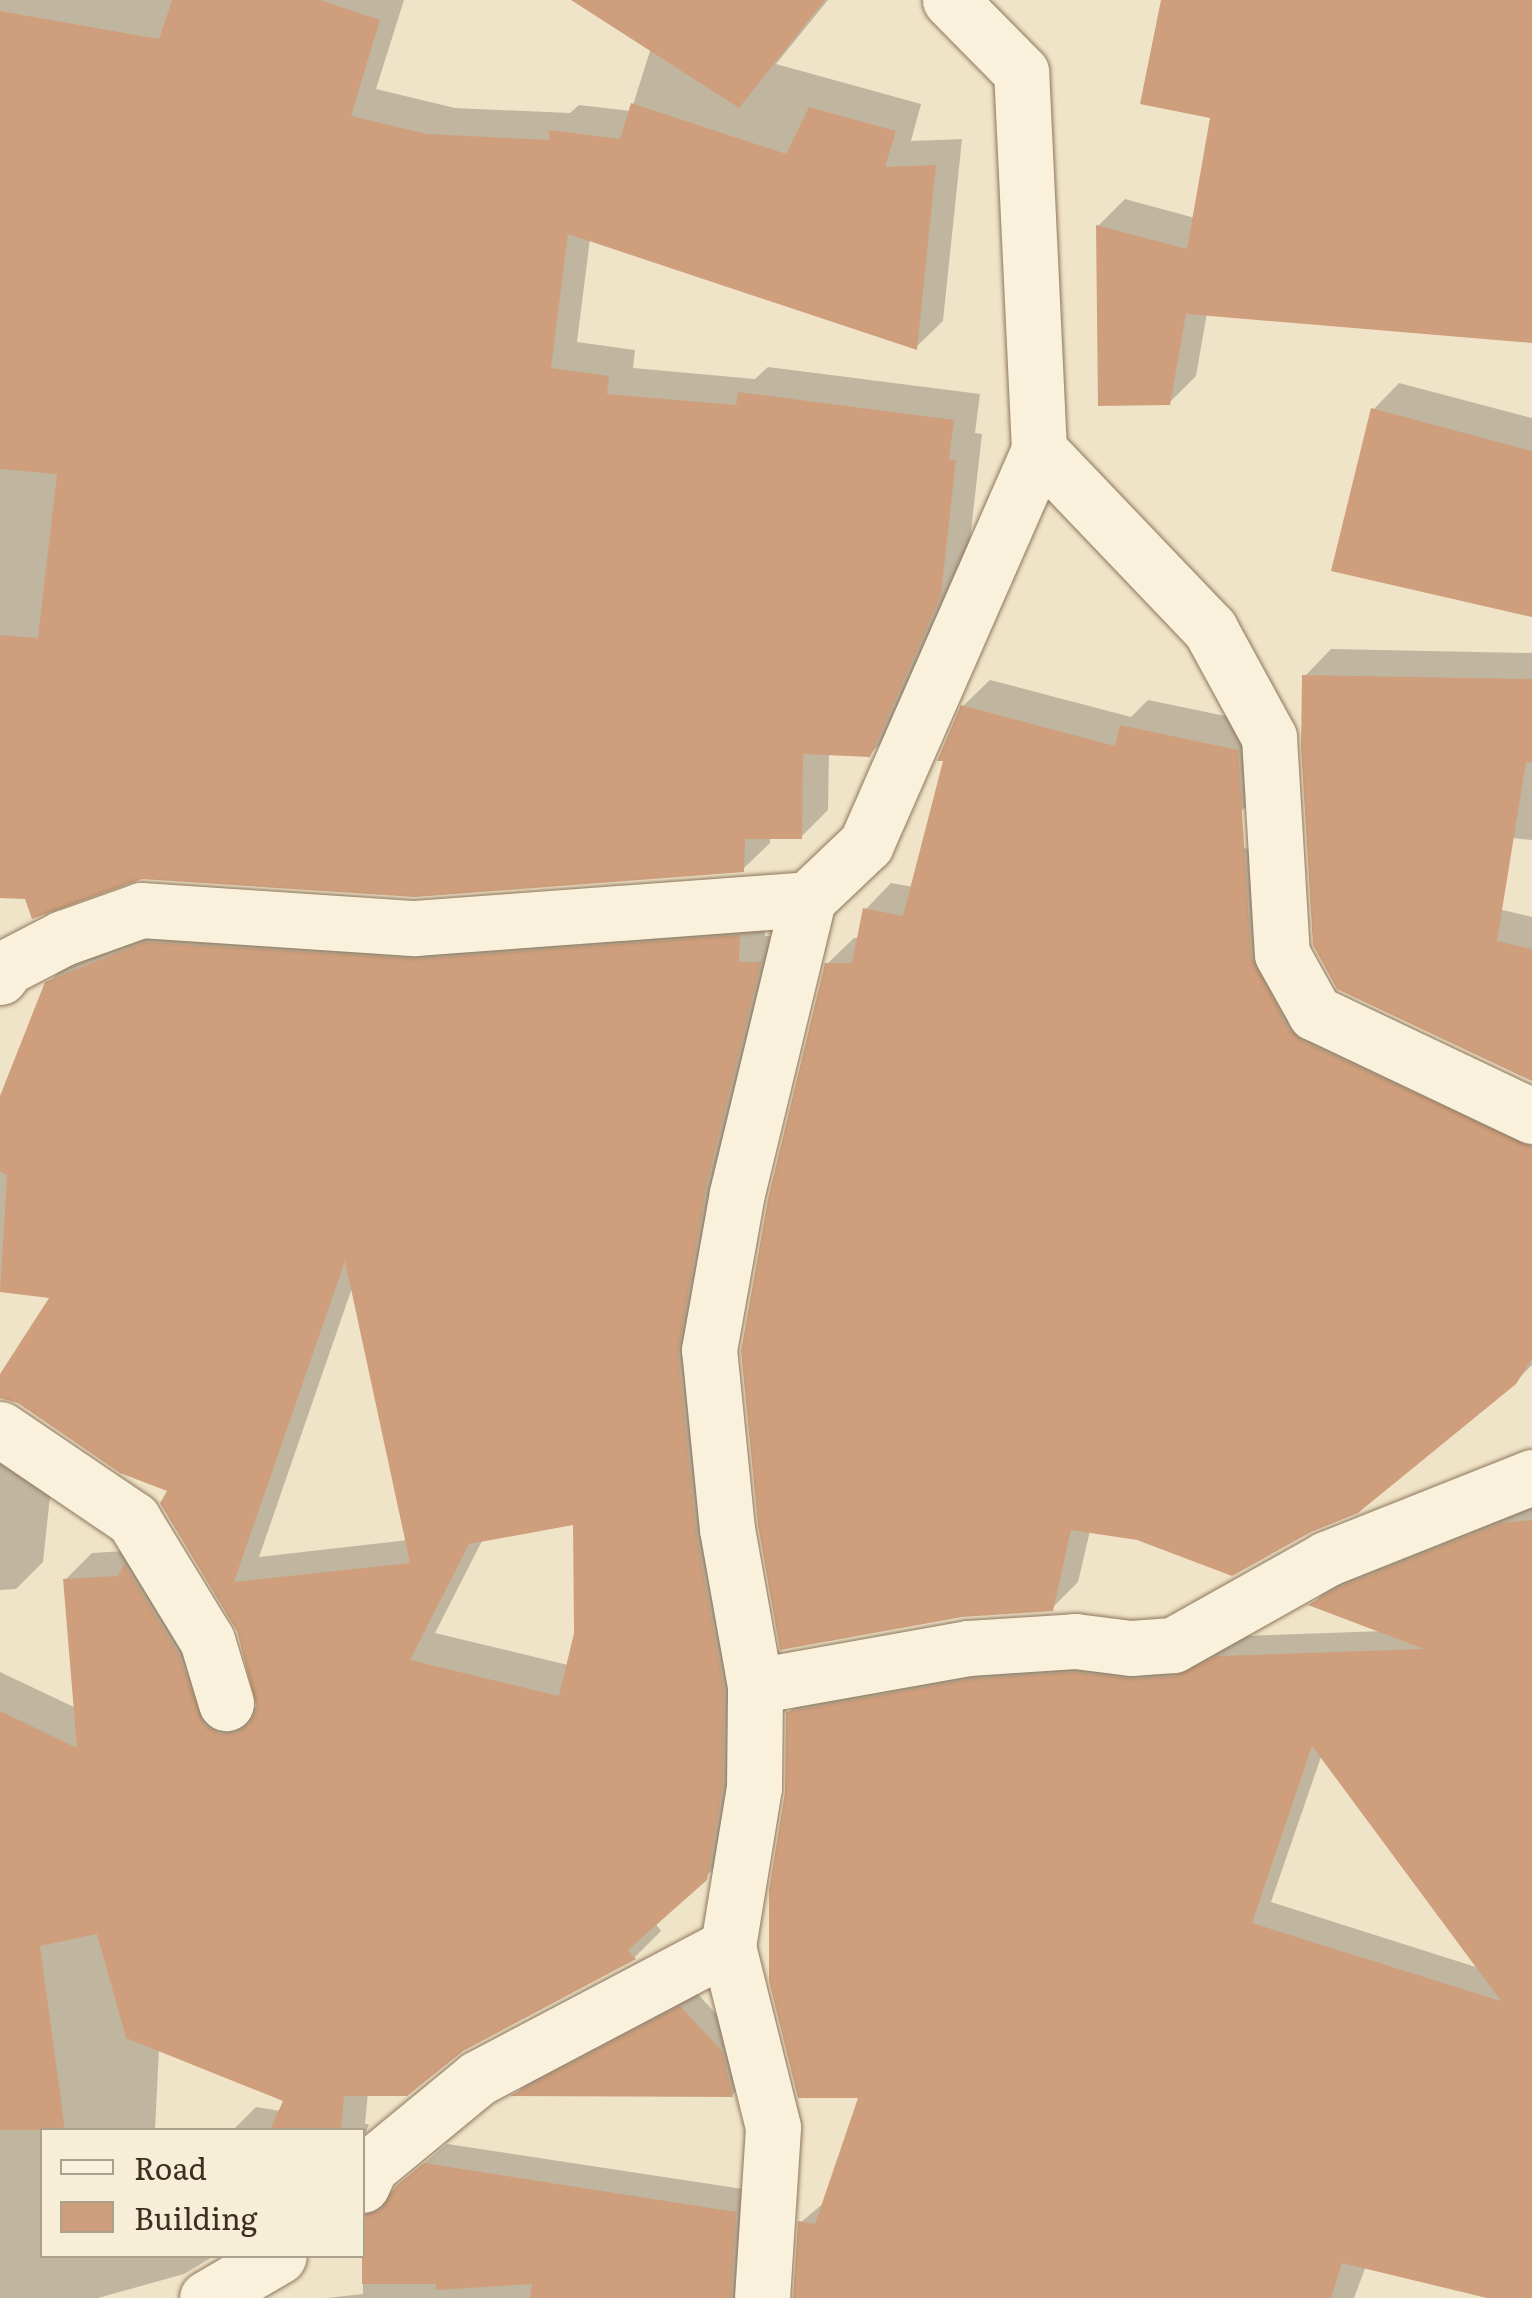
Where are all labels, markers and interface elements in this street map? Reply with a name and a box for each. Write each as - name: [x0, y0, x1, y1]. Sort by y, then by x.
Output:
- legend: [40, 2128, 365, 2258]
- text: Road: [134, 2145, 207, 2189]
- text: Building: [134, 2195, 258, 2239]

